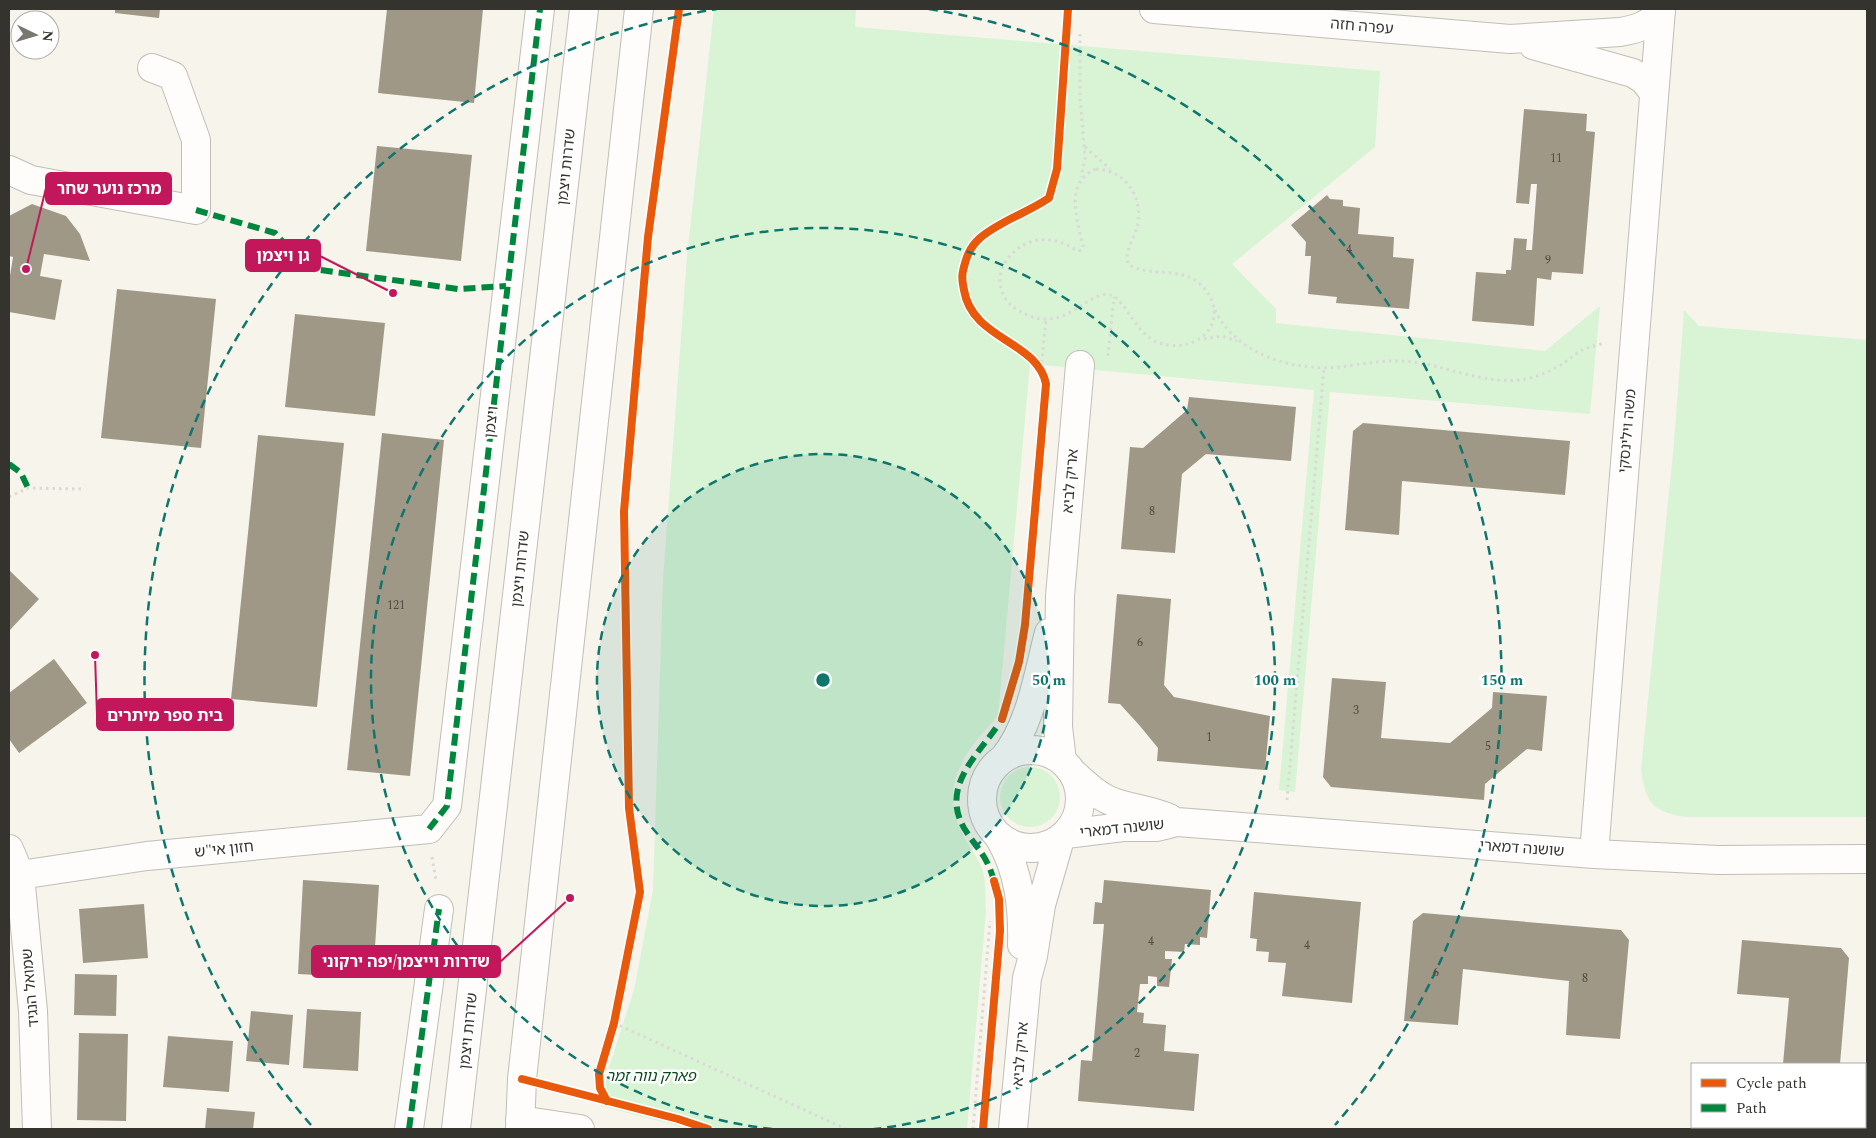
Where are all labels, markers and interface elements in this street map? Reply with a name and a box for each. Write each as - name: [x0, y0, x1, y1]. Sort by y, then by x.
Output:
- north arrow: [10, 10, 60, 60]
- street label: עפרה חזה: [1329, 12, 1395, 41]
- text: N: [36, 29, 58, 43]
- street label: שדרות ויצמן: [551, 128, 582, 207]
- house number: 11: [1550, 149, 1562, 168]
- callout: מרכז נוער שחר: [46, 173, 171, 204]
- text: מרכז נוער שחר: [56, 177, 162, 201]
- callout: גן ויצמן: [246, 240, 320, 271]
- house number: 4: [1346, 240, 1352, 259]
- text: גן ויצמן: [256, 244, 310, 268]
- house number: 9: [1545, 251, 1551, 270]
- street label: משה וילינסקי: [1612, 388, 1643, 474]
- street label: ויצמן: [478, 405, 505, 439]
- street label: אריק לביא: [1056, 448, 1085, 514]
- house number: 8: [1149, 502, 1155, 521]
- street label: שדרות ויצמן: [505, 530, 536, 609]
- house number: 121: [387, 596, 405, 615]
- house number: 6: [1137, 633, 1143, 652]
- text: 50 m: [1032, 669, 1067, 692]
- text: 100 m: [1254, 669, 1297, 692]
- text: 150 m: [1481, 669, 1524, 692]
- centre of rings: [814, 671, 832, 689]
- callout: בית ספר מיתרים: [97, 699, 233, 730]
- house number: 3: [1353, 701, 1359, 720]
- text: בית ספר מיתרים: [107, 704, 224, 728]
- house number: 1: [1206, 728, 1212, 747]
- house number: 5: [1485, 737, 1491, 756]
- street label: שושנה דמארי: [1079, 813, 1165, 844]
- street label: שושנה דמארי: [1479, 834, 1565, 863]
- street label: חזון אי"ש: [193, 835, 255, 864]
- house number: 4: [1148, 932, 1154, 951]
- house number: 4: [1304, 936, 1310, 955]
- callout: שדרות וייצמן/יפה ירקוני: [312, 946, 500, 977]
- street label: שמואל הנגיד: [16, 948, 45, 1028]
- text: שדרות וייצמן/יפה ירקוני: [322, 950, 490, 974]
- house number: 6: [1433, 963, 1439, 982]
- house number: 8: [1582, 969, 1588, 988]
- street label: שדרות ויצמן: [453, 992, 484, 1071]
- street label: אריק לביא: [1006, 1021, 1035, 1087]
- house number: 2: [1134, 1044, 1140, 1063]
- legend: [1691, 1063, 1866, 1128]
- park label: פארק נווה זמר: [606, 1065, 697, 1088]
- text: Cycle path: [1736, 1072, 1807, 1095]
- text: Path: [1736, 1097, 1767, 1120]

